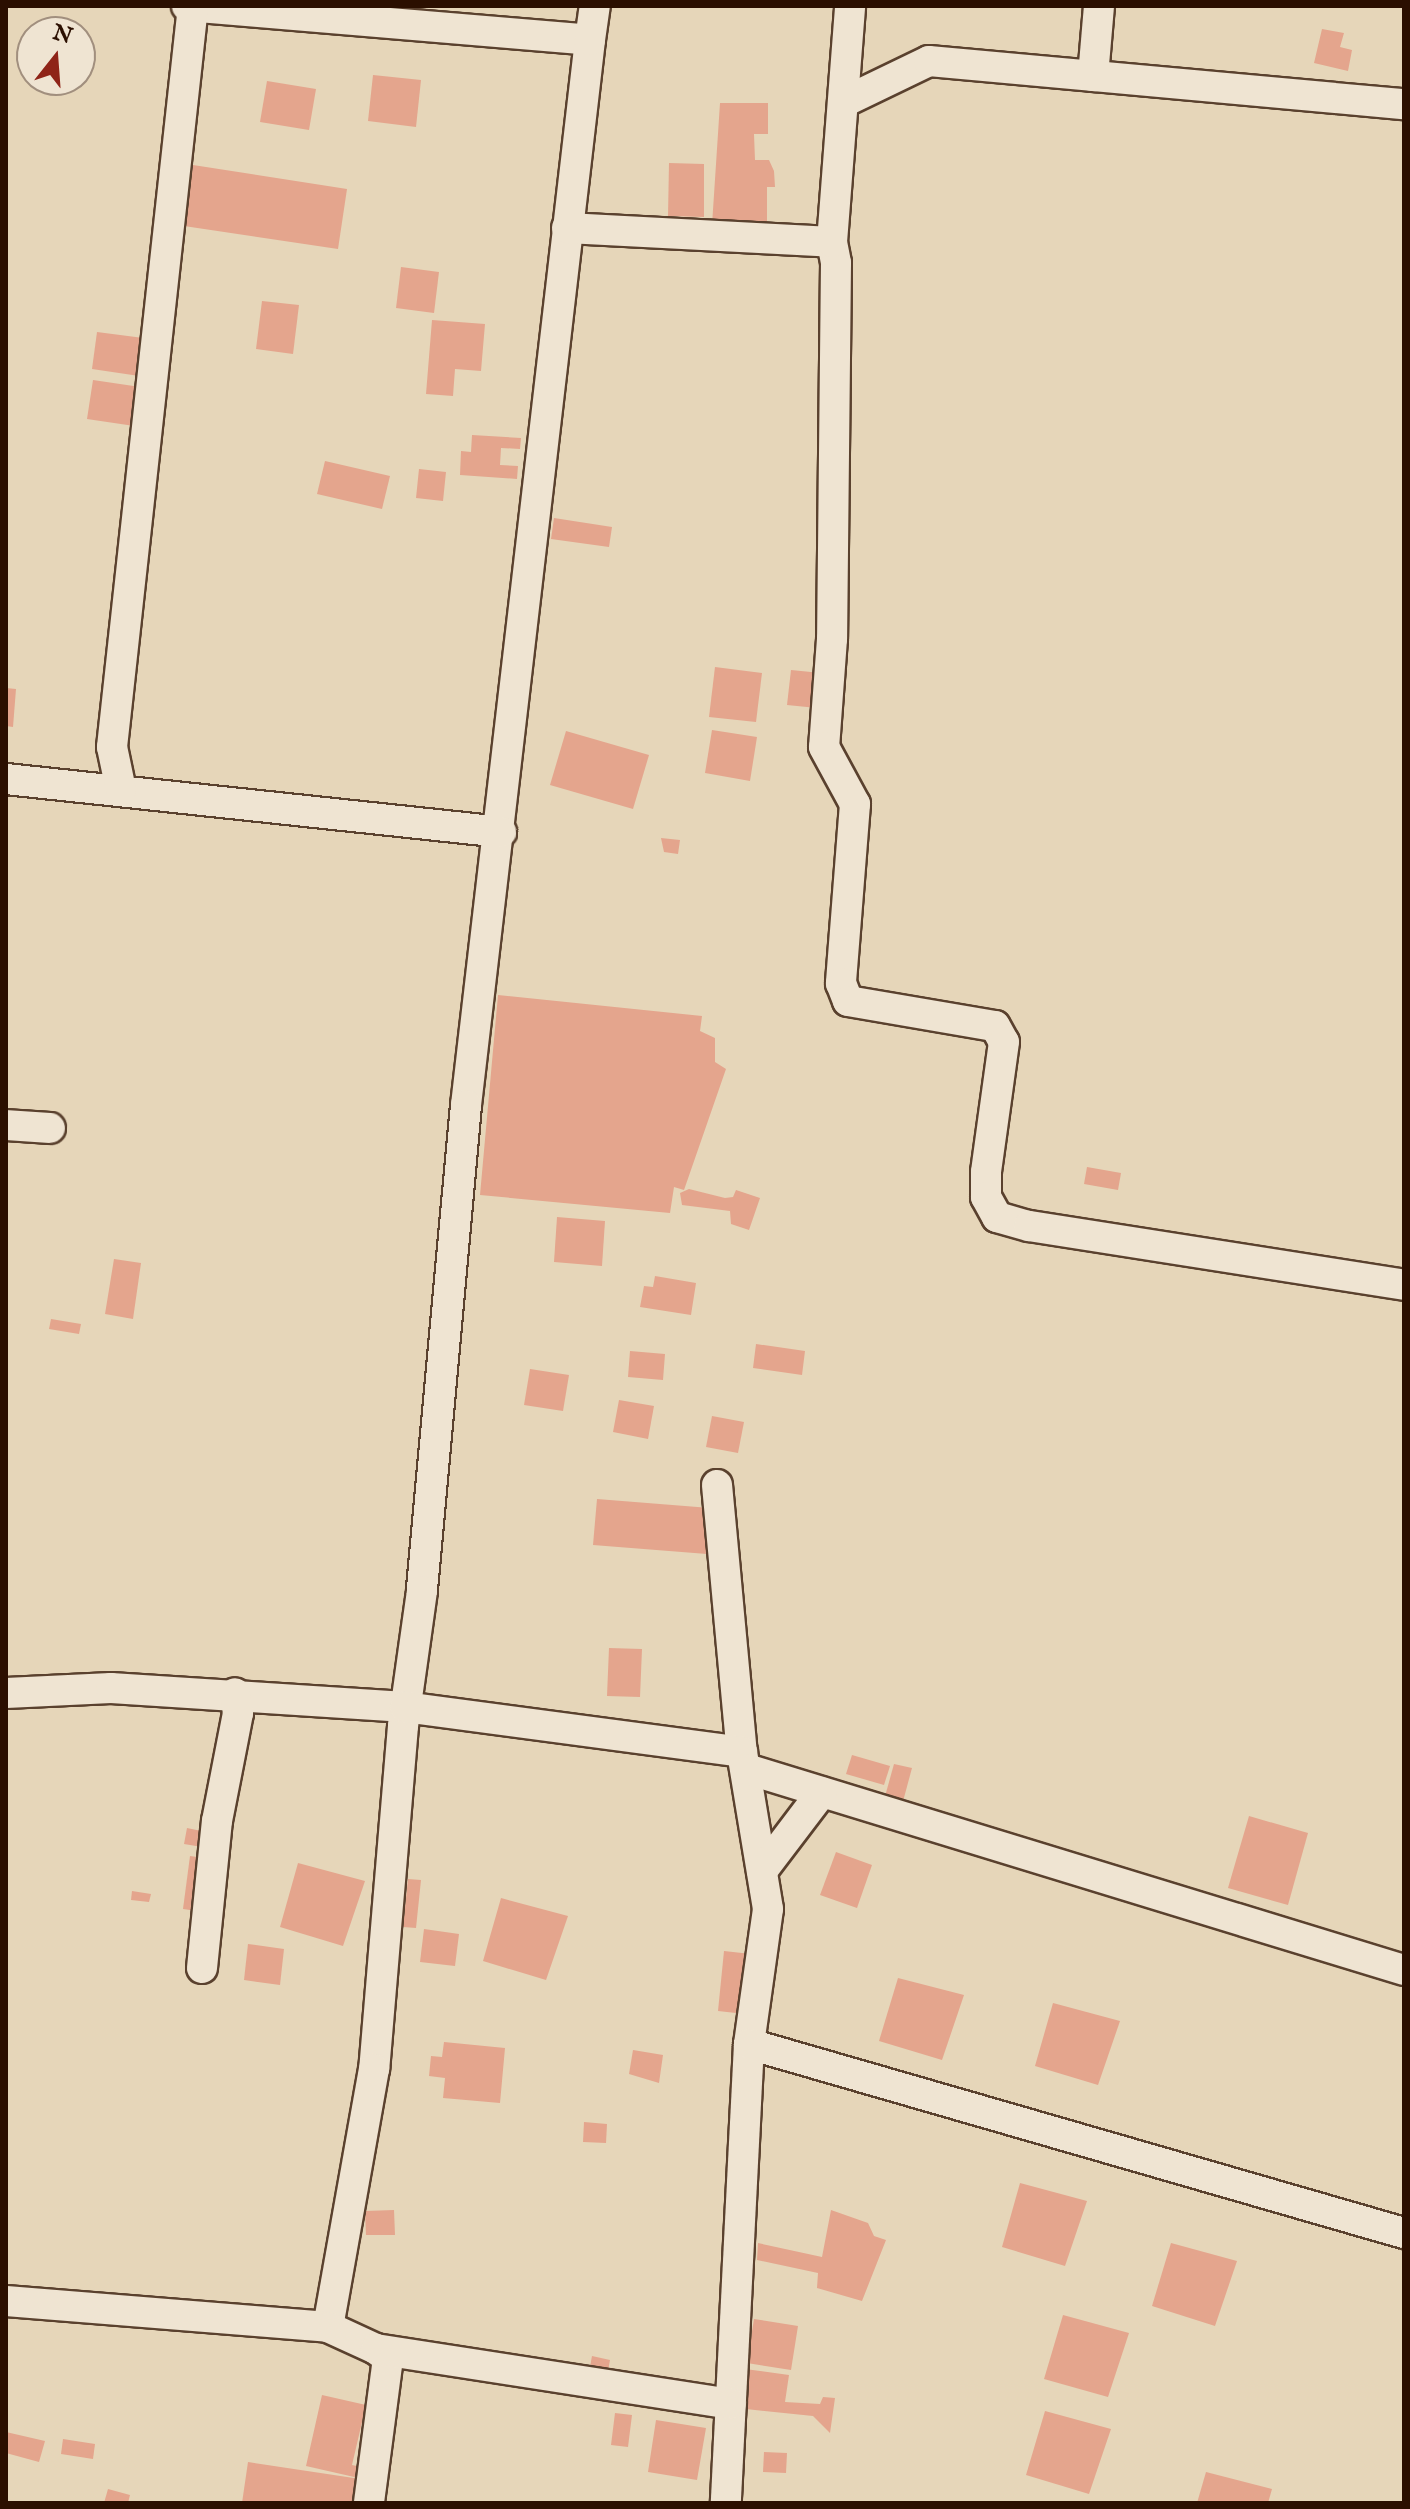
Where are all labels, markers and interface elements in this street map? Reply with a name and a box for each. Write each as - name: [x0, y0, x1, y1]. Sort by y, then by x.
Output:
- north arrow: [16, 16, 96, 96]
- text: N: [49, 19, 76, 51]

